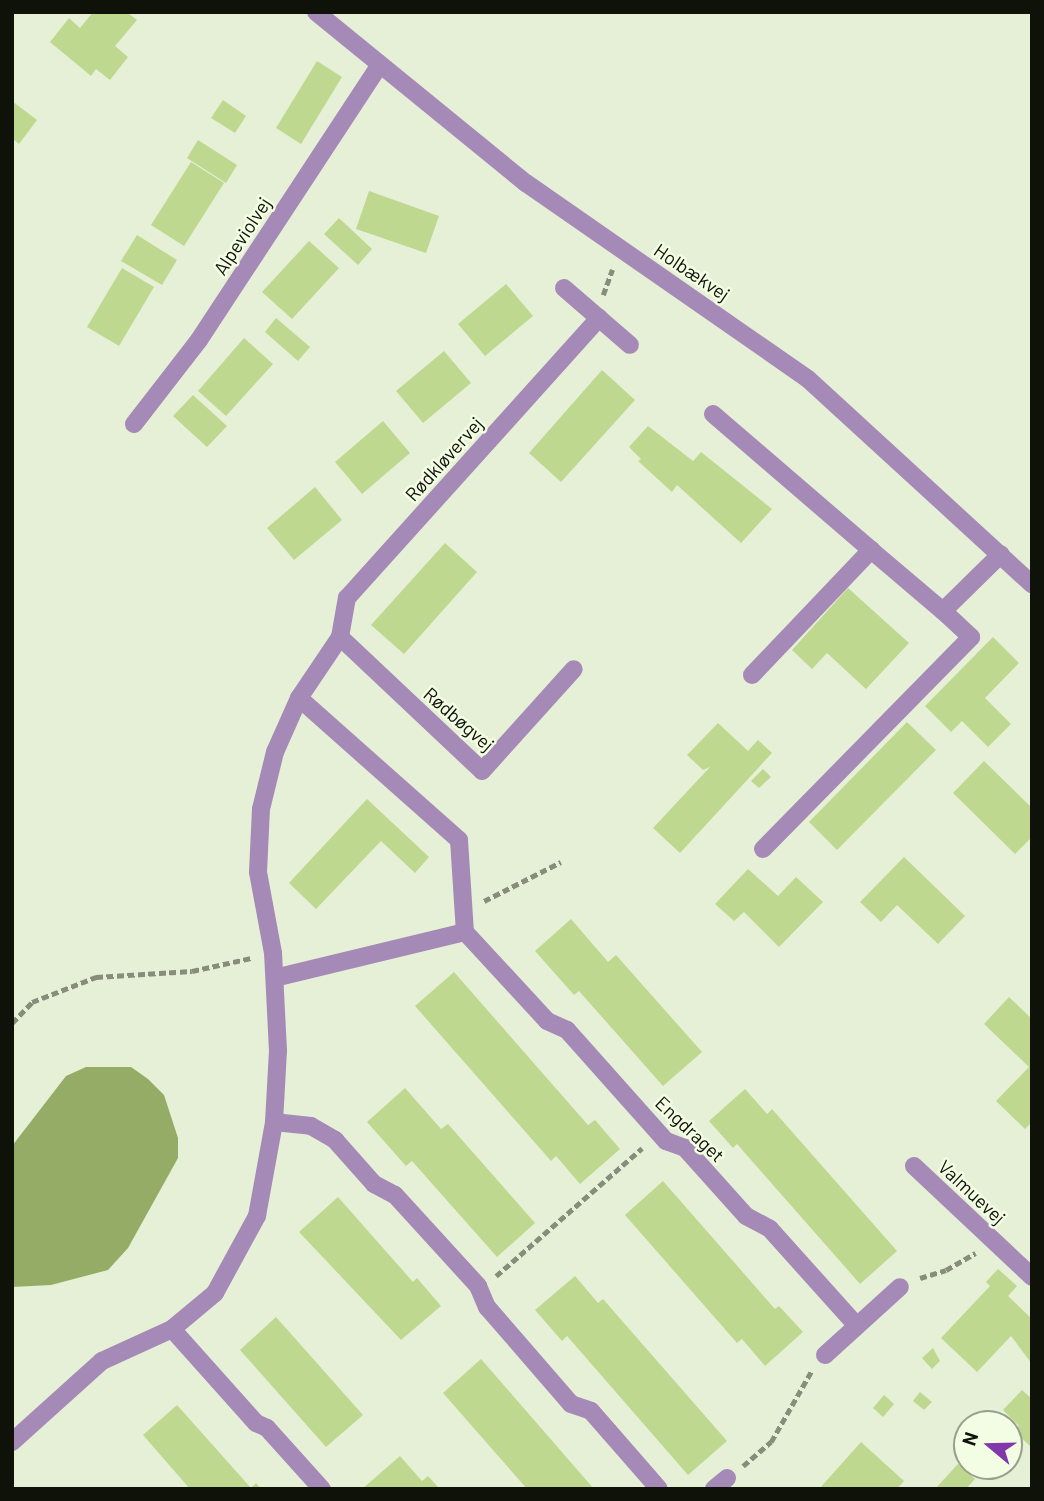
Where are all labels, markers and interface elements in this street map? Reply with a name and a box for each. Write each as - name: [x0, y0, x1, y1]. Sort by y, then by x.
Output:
- street label: Alpeviolvej: [208, 193, 276, 279]
- street label: Holbækvej: [650, 238, 734, 306]
- street label: Rødkløvervej: [400, 412, 488, 506]
- street label: Rødbøgvej: [419, 682, 499, 756]
- street label: Engdraget: [651, 1091, 729, 1167]
- street label: Valmuevej: [934, 1155, 1010, 1229]
- north arrow: [953, 1410, 1023, 1480]
- text: N: [957, 1429, 982, 1448]

